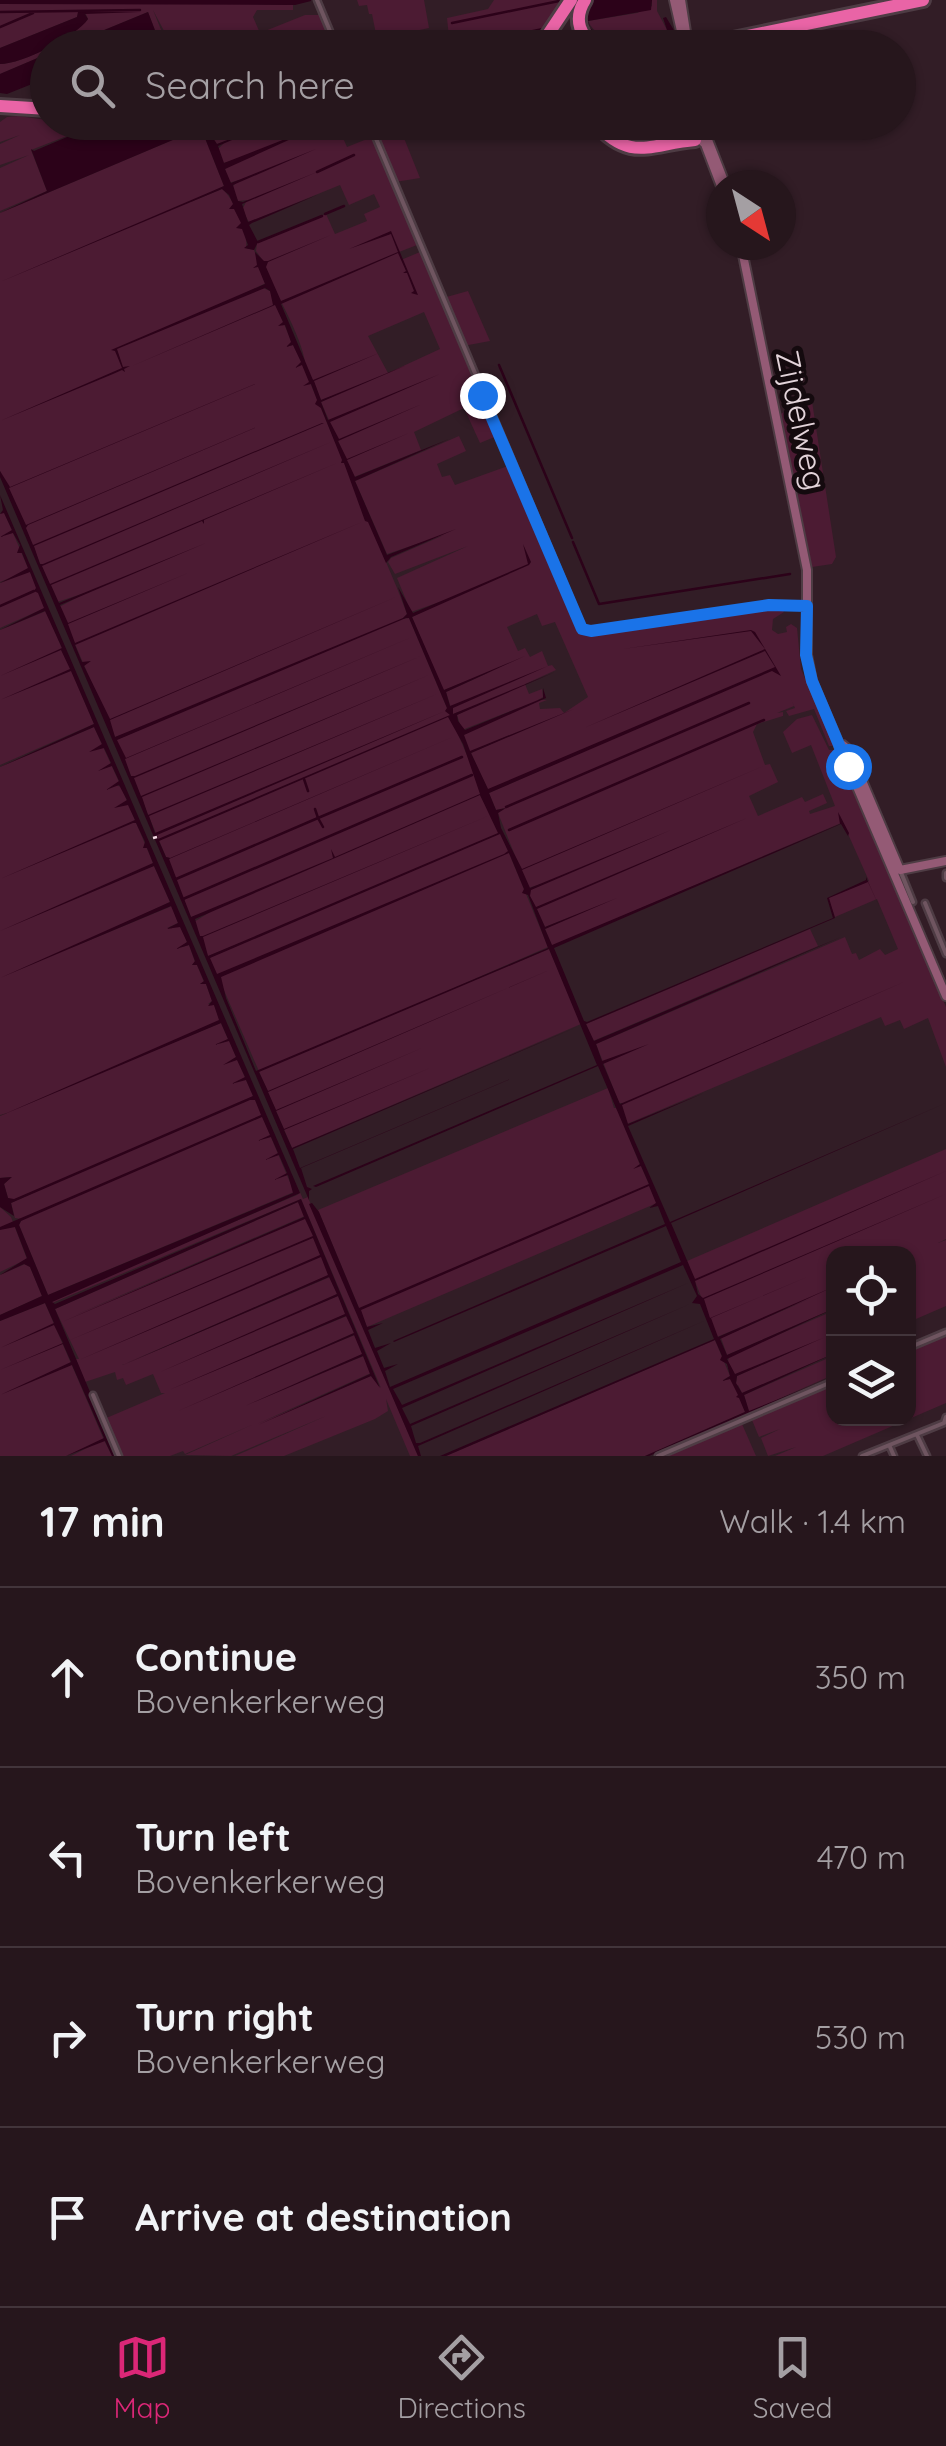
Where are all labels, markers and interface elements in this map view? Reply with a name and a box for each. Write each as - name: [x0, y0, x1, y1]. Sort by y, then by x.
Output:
- search box: [30, 30, 916, 140]
- icon: search: [65, 58, 120, 113]
- text: Search here: [145, 61, 355, 109]
- north arrow: [706, 170, 796, 260]
- street label: Zijdelweg: [768, 346, 836, 494]
- route end: [460, 373, 506, 419]
- route start: [826, 744, 872, 790]
- map controls: [826, 1246, 916, 1426]
- button: locate: [826, 1246, 916, 1336]
- button: layers: [826, 1336, 916, 1426]
- text: 17 min: [40, 1495, 165, 1548]
- text: Walk · 1.4 km: [719, 1501, 906, 1541]
- text: Continue: [135, 1633, 297, 1681]
- icon: ahead: [40, 1650, 95, 1705]
- text: 350 m: [815, 1657, 906, 1697]
- text: Bovenkerkerweg: [135, 1681, 386, 1721]
- text: Turn left: [135, 1813, 291, 1861]
- icon: left: [40, 1830, 95, 1885]
- text: 470 m: [817, 1837, 906, 1877]
- text: Bovenkerkerweg: [135, 1861, 386, 1901]
- text: Turn right: [135, 1993, 314, 2041]
- icon: right: [40, 2010, 95, 2065]
- text: 530 m: [815, 2017, 906, 2057]
- text: Bovenkerkerweg: [135, 2041, 386, 2081]
- icon: arrive: [40, 2190, 95, 2245]
- text: Arrive at destination: [135, 2193, 512, 2241]
- tab: Map: [113, 2330, 171, 2425]
- tab: Directions: [397, 2330, 526, 2425]
- tab: Saved: [753, 2330, 833, 2425]

